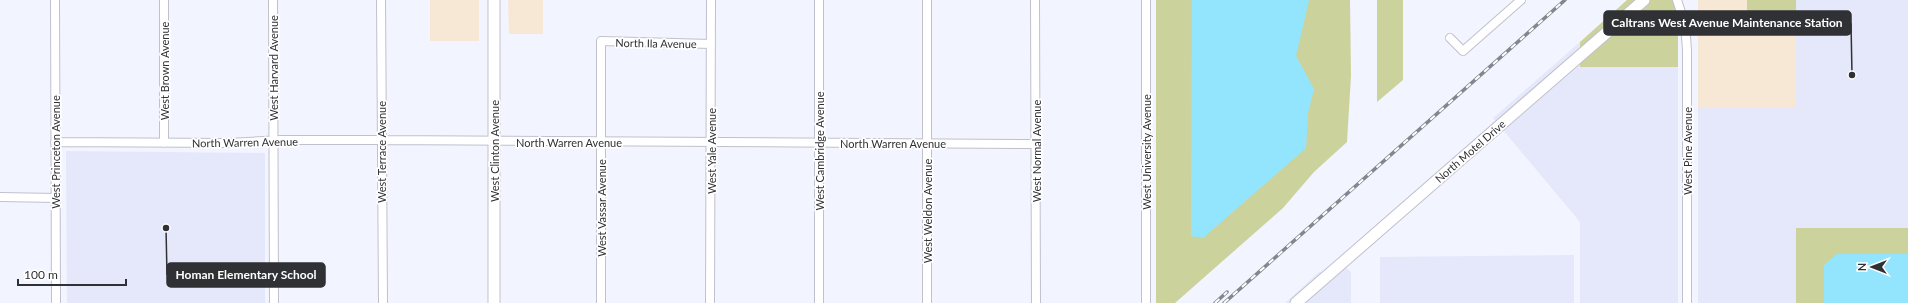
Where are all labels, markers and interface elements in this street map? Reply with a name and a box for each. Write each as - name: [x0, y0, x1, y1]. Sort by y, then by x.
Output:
- callout: Caltrans West Avenue Maintenance Station: [1604, 11, 1851, 35]
- street label: West Harvard Avenue: [267, 15, 280, 121]
- text: Caltrans West Avenue Maintenance Station: [1611, 15, 1843, 30]
- street label: West Brown Avenue: [158, 21, 171, 120]
- street label: North Ila Avenue: [615, 36, 697, 50]
- street label: West Cambridge Avenue: [813, 91, 826, 211]
- street label: West University Avenue: [1140, 94, 1153, 210]
- street label: West Princeton Avenue: [49, 95, 62, 209]
- street label: West Clinton Avenue: [488, 100, 501, 202]
- street label: West Normal Avenue: [1030, 100, 1043, 202]
- street label: West Terrace Avenue: [375, 101, 388, 203]
- street label: West Pine Avenue: [1681, 107, 1694, 195]
- street label: West Yale Avenue: [705, 108, 718, 194]
- street label: North Motel Drive: [1432, 117, 1508, 185]
- street label: North Warren Avenue: [192, 135, 298, 149]
- street label: North Warren Avenue: [516, 136, 622, 149]
- street label: North Warren Avenue: [840, 137, 946, 150]
- street label: West Vassar Avenue: [595, 159, 608, 257]
- street label: West Weldon Avenue: [921, 159, 934, 263]
- north arrow: [1852, 247, 1892, 287]
- scale bar: [18, 261, 126, 287]
- callout: Homan Elementary School: [167, 263, 325, 287]
- text: N: [1855, 263, 1868, 271]
- text: 100 m: [24, 267, 58, 282]
- text: Homan Elementary School: [175, 267, 317, 282]

